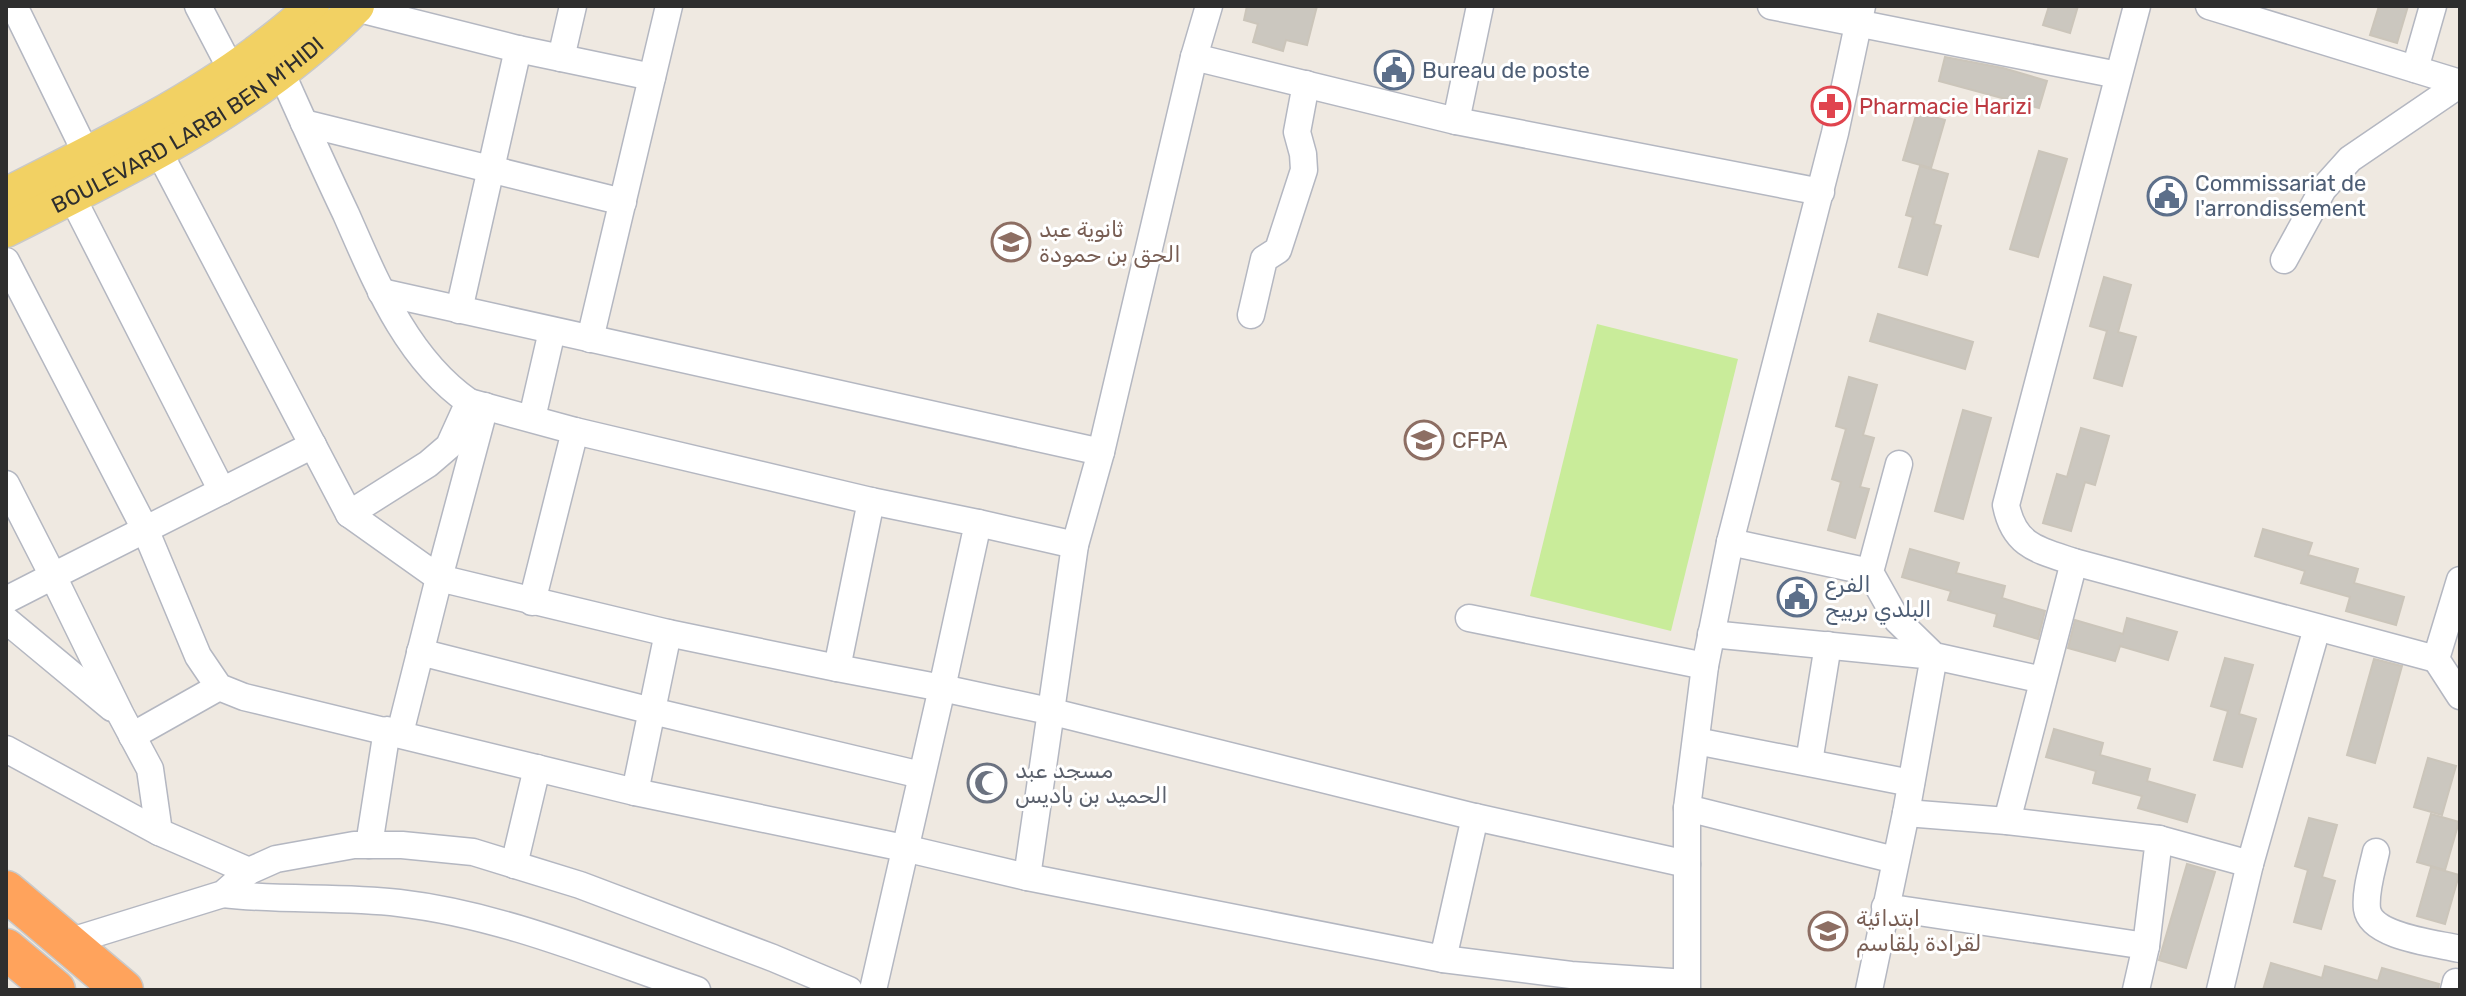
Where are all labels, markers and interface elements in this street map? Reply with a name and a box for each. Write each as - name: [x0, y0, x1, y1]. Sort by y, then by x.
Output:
- street label: BOULEVARD LARBI BEN M'HIDI: [47, 31, 329, 219]
- public building icon: Bureau de poste: [1373, 49, 1415, 91]
- place label: Bureau de poste: [1422, 57, 1590, 84]
- pharmacy icon: Pharmacie Harizi: [1810, 85, 1852, 127]
- place label: Pharmacie Harizi: [1859, 93, 2032, 120]
- place label: Commissariat de l'arrondissement: [2195, 170, 2366, 222]
- public building icon: Commissariat de l'arrondissement: [2146, 175, 2188, 217]
- place label: ثانوية عبد الحق بن حمودة: [1039, 216, 1181, 268]
- school or university icon: ثانوية عبد الحق بن حمودة: [990, 221, 1032, 263]
- school or university icon: CFPA: [1403, 419, 1445, 461]
- place label: CFPA: [1452, 427, 1508, 454]
- place label: الفرع البلدي بربيح: [1825, 571, 1931, 625]
- public building icon: الفرع البلدي بربيح: [1776, 576, 1818, 618]
- place label: مسجد عبد الحميد بن باديس: [1015, 757, 1168, 809]
- mosque icon: مسجد عبد الحميد بن باديس: [966, 762, 1008, 804]
- place label: ابتدائية لقرادة بلقاسم: [1856, 905, 1982, 958]
- school or university icon: ابتدائية لقرادة بلقاسم: [1807, 910, 1849, 952]

